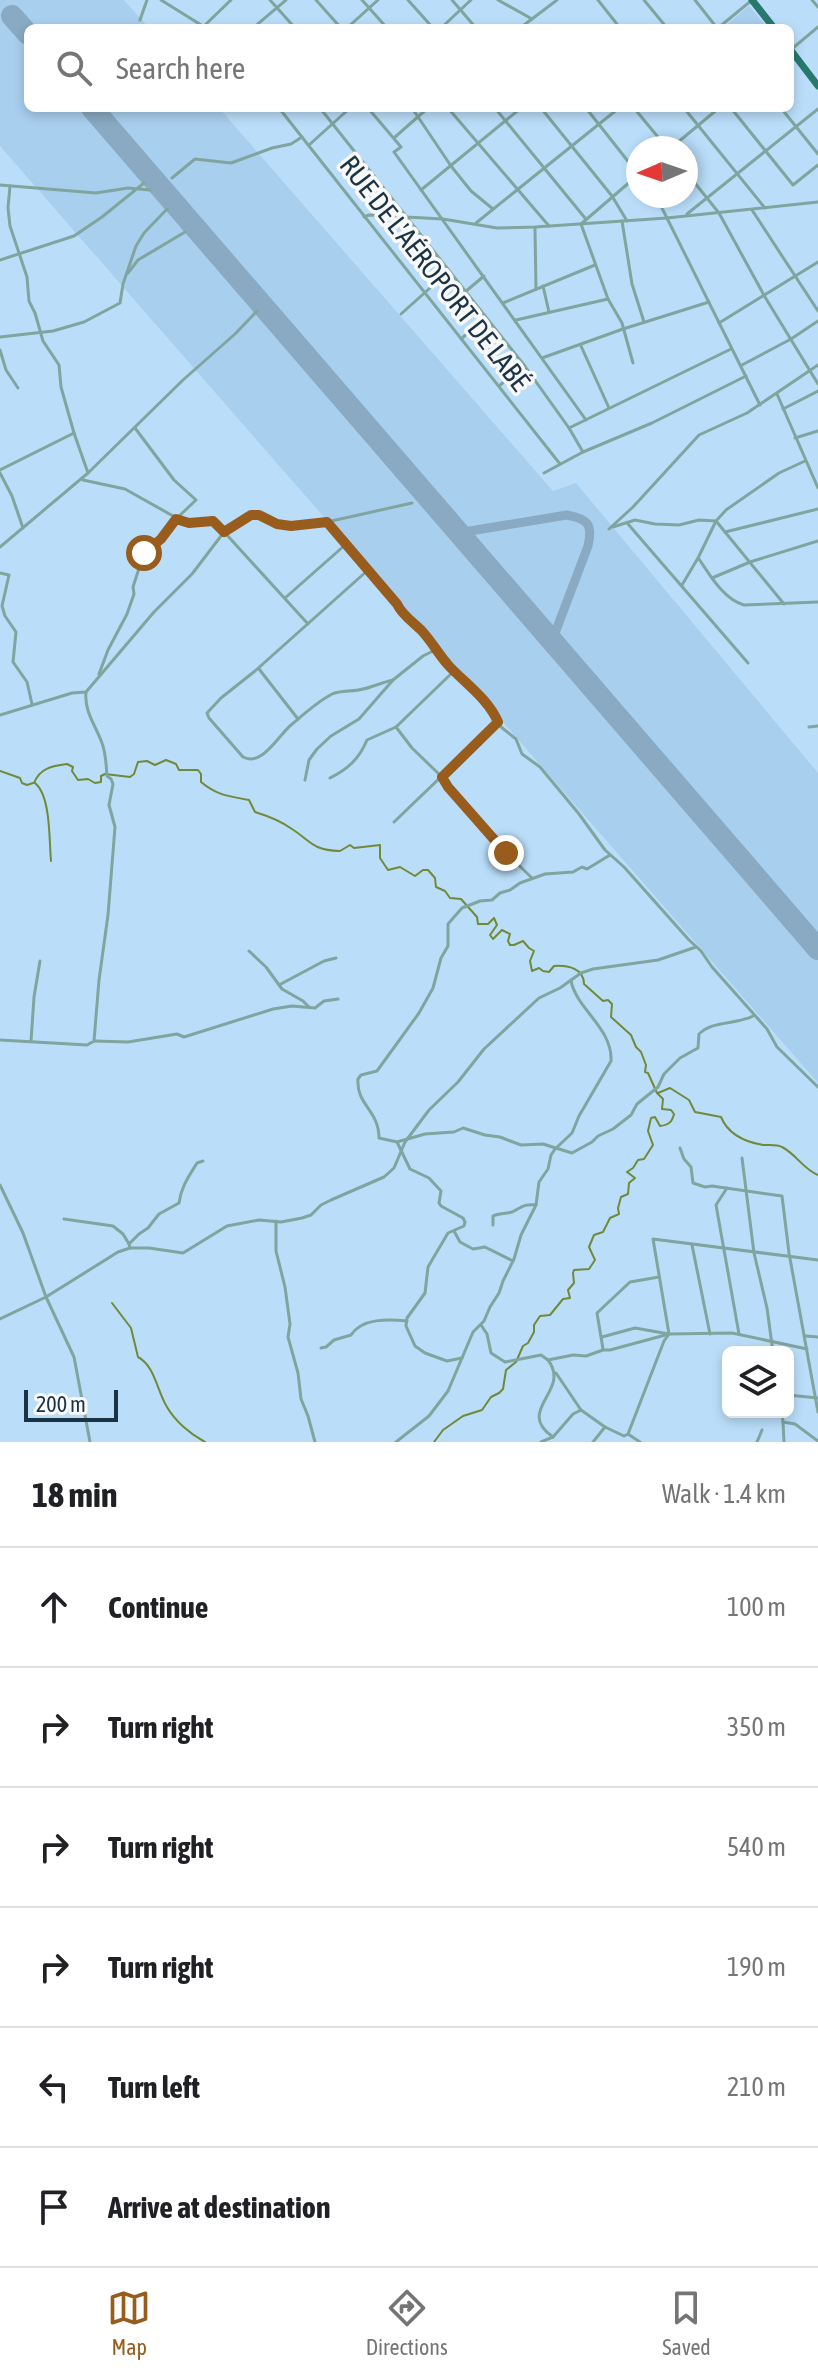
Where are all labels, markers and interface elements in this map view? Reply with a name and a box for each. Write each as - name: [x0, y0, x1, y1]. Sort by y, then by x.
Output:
- search box: [24, 24, 794, 112]
- icon: search: [52, 46, 96, 90]
- text: Search here: [116, 51, 245, 85]
- north arrow: [626, 136, 698, 208]
- street label: RUE DE L'AÉROPORT DE LABÉ: [333, 149, 537, 397]
- route start: [126, 535, 162, 571]
- route end: [488, 835, 524, 871]
- map controls: [722, 1346, 794, 1418]
- button: layers: [722, 1346, 794, 1418]
- scale bar: [24, 1386, 118, 1422]
- text: 200 m: [36, 1391, 86, 1417]
- text: 18 min: [32, 1475, 117, 1514]
- text: Walk · 1.4 km: [662, 1479, 786, 1509]
- icon: ahead: [32, 1585, 76, 1629]
- text: Continue: [108, 1590, 208, 1624]
- text: 100 m: [727, 1592, 786, 1622]
- icon: right: [32, 1705, 76, 1749]
- text: Turn right: [108, 1710, 214, 1744]
- text: 350 m: [727, 1712, 786, 1742]
- icon: right: [32, 1825, 76, 1869]
- text: Turn right: [108, 1830, 214, 1864]
- text: 540 m: [727, 1832, 786, 1862]
- icon: right: [32, 1945, 76, 1989]
- text: Turn right: [108, 1950, 214, 1984]
- text: 190 m: [727, 1952, 786, 1982]
- icon: left: [32, 2065, 76, 2109]
- text: Turn left: [108, 2070, 200, 2104]
- text: 210 m: [727, 2072, 786, 2102]
- icon: arrive: [32, 2185, 76, 2229]
- text: Arrive at destination: [108, 2190, 330, 2224]
- tab: Map: [107, 2286, 151, 2360]
- tab: Directions: [366, 2286, 448, 2360]
- tab: Saved: [662, 2286, 711, 2360]

